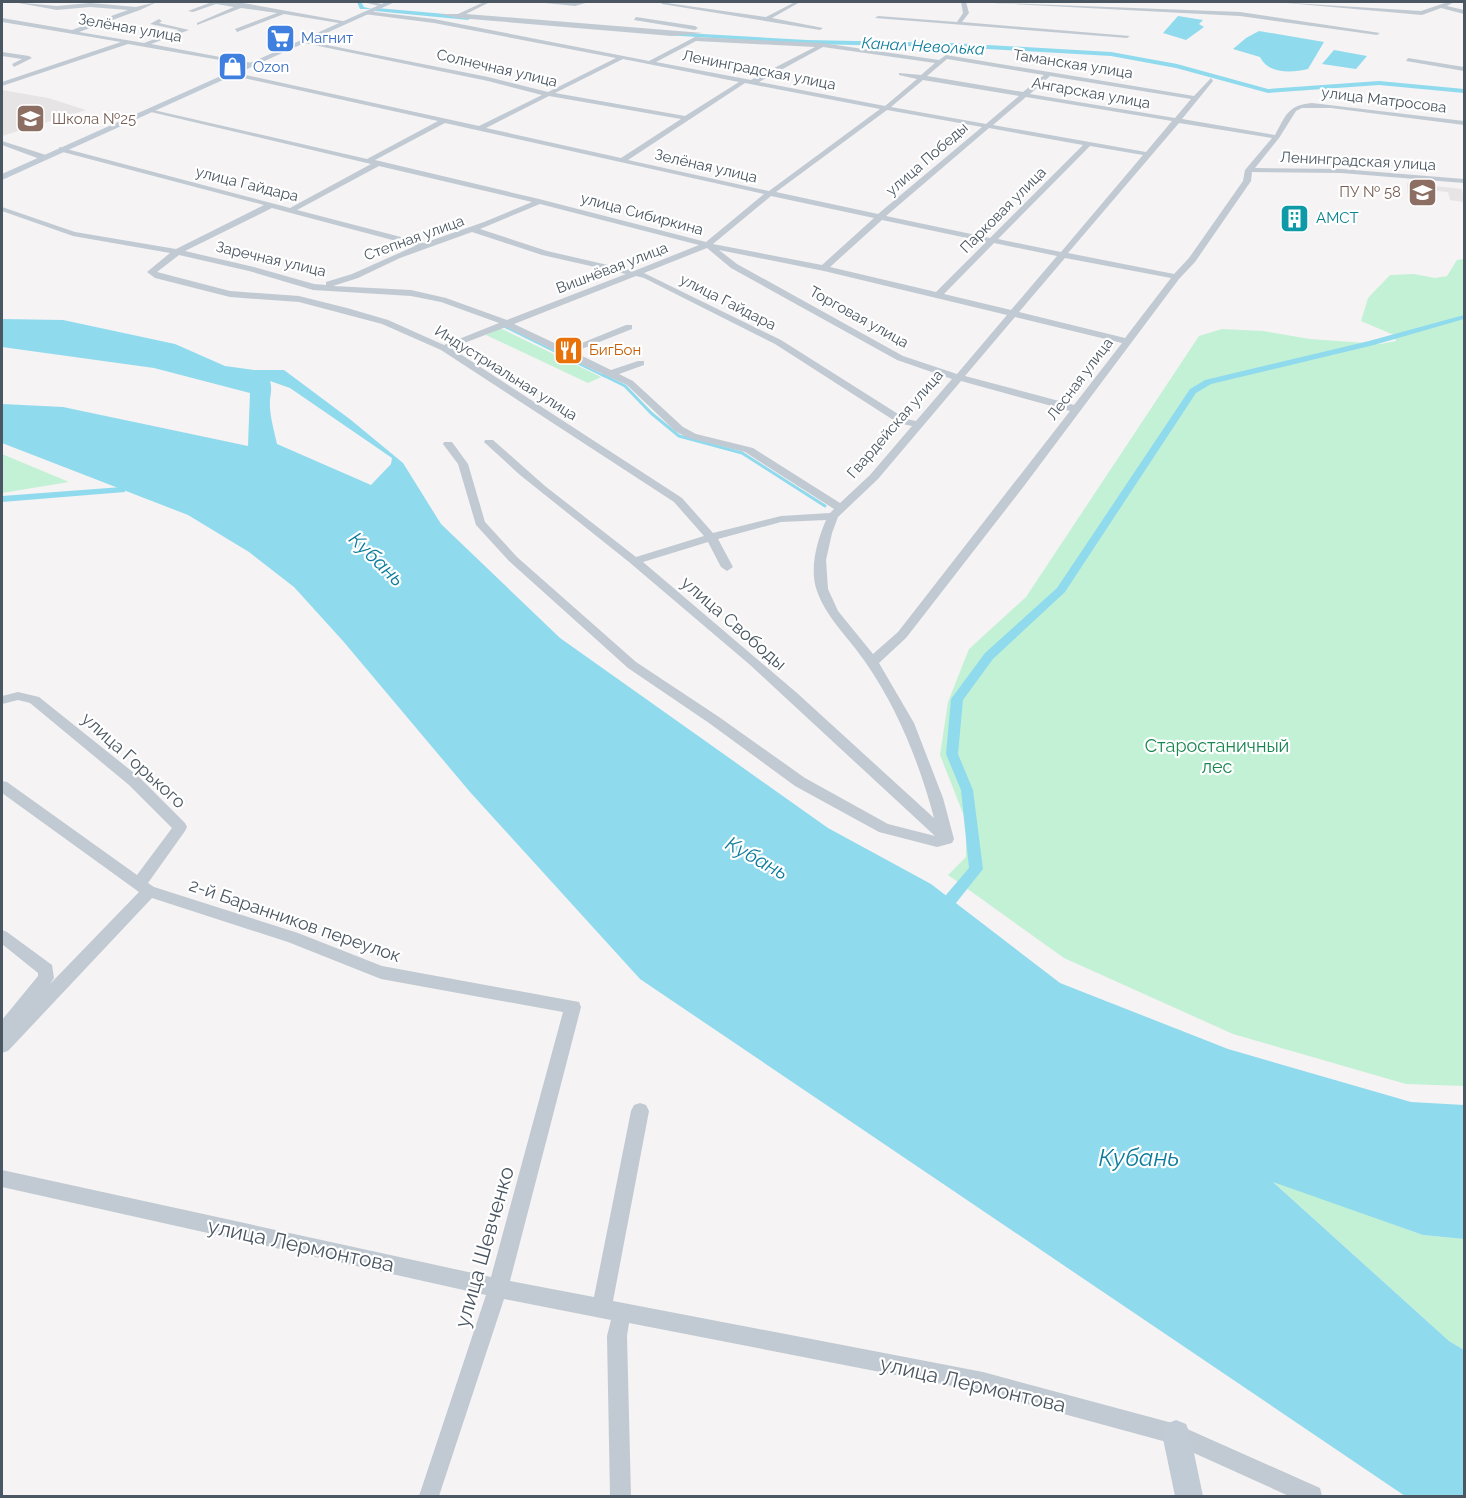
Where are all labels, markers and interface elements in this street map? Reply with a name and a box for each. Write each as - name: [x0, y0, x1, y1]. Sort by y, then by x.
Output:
- street label: Зелёная улица: [77, 10, 183, 46]
- supermarket icon: Магнит: [264, 22, 296, 54]
- place label: Магнит: [301, 29, 353, 47]
- water label: Канал Неволька: [861, 33, 985, 59]
- street label: Солнечная улица: [435, 45, 559, 91]
- street label: Ленинградская улица: [681, 46, 837, 94]
- street label: Таманская улица: [1012, 46, 1134, 82]
- shop icon: Ozon: [216, 51, 248, 83]
- place label: Ozon: [253, 58, 289, 76]
- street label: Ангарская улица: [1030, 74, 1152, 112]
- street label: улица Матросова: [1320, 83, 1448, 117]
- school or university icon: Школа №25: [15, 103, 47, 135]
- place label: Школа №25: [52, 110, 136, 128]
- street label: улица Победы: [882, 119, 972, 199]
- street label: Зелёная улица: [653, 145, 759, 187]
- street label: Ленинградская улица: [1280, 148, 1436, 174]
- street label: улица Гайдара: [194, 163, 300, 205]
- street label: Парковая улица: [956, 163, 1050, 257]
- school or university icon: ПУ № 58: [1406, 176, 1438, 208]
- place label: ПУ № 58: [1339, 183, 1401, 201]
- street label: улица Сибиркина: [579, 189, 705, 239]
- building icon: АМСТ: [1279, 202, 1311, 234]
- place label: АМСТ: [1316, 209, 1359, 227]
- street label: Степная улица: [361, 212, 467, 264]
- street label: Заречная улица: [214, 238, 328, 280]
- street label: Вишнёвая улица: [554, 238, 670, 298]
- street label: улица Гайдара: [677, 270, 779, 334]
- street label: Торговая улица: [806, 282, 912, 352]
- street label: Индустриальная улица: [431, 322, 581, 424]
- restaurant icon: БигБон: [552, 334, 584, 366]
- street label: Лесная улица: [1043, 334, 1117, 424]
- place label: БигБон: [589, 341, 641, 359]
- street label: Гвардейская улица: [843, 366, 947, 482]
- water label: Кубань: [344, 527, 410, 591]
- street label: улица Свободы: [677, 572, 791, 674]
- street label: улица Горького: [78, 708, 191, 812]
- park label: Старостаничный лес: [1145, 735, 1289, 777]
- water label: Кубань: [722, 831, 792, 885]
- street label: 2-й Баранников переулок: [186, 874, 404, 966]
- water label: Кубань: [1099, 1143, 1180, 1172]
- street label: улица Шевченко: [449, 1164, 519, 1330]
- street label: улица Лермонтова: [205, 1213, 397, 1277]
- street label: улица Лермонтова: [878, 1350, 1068, 1418]

